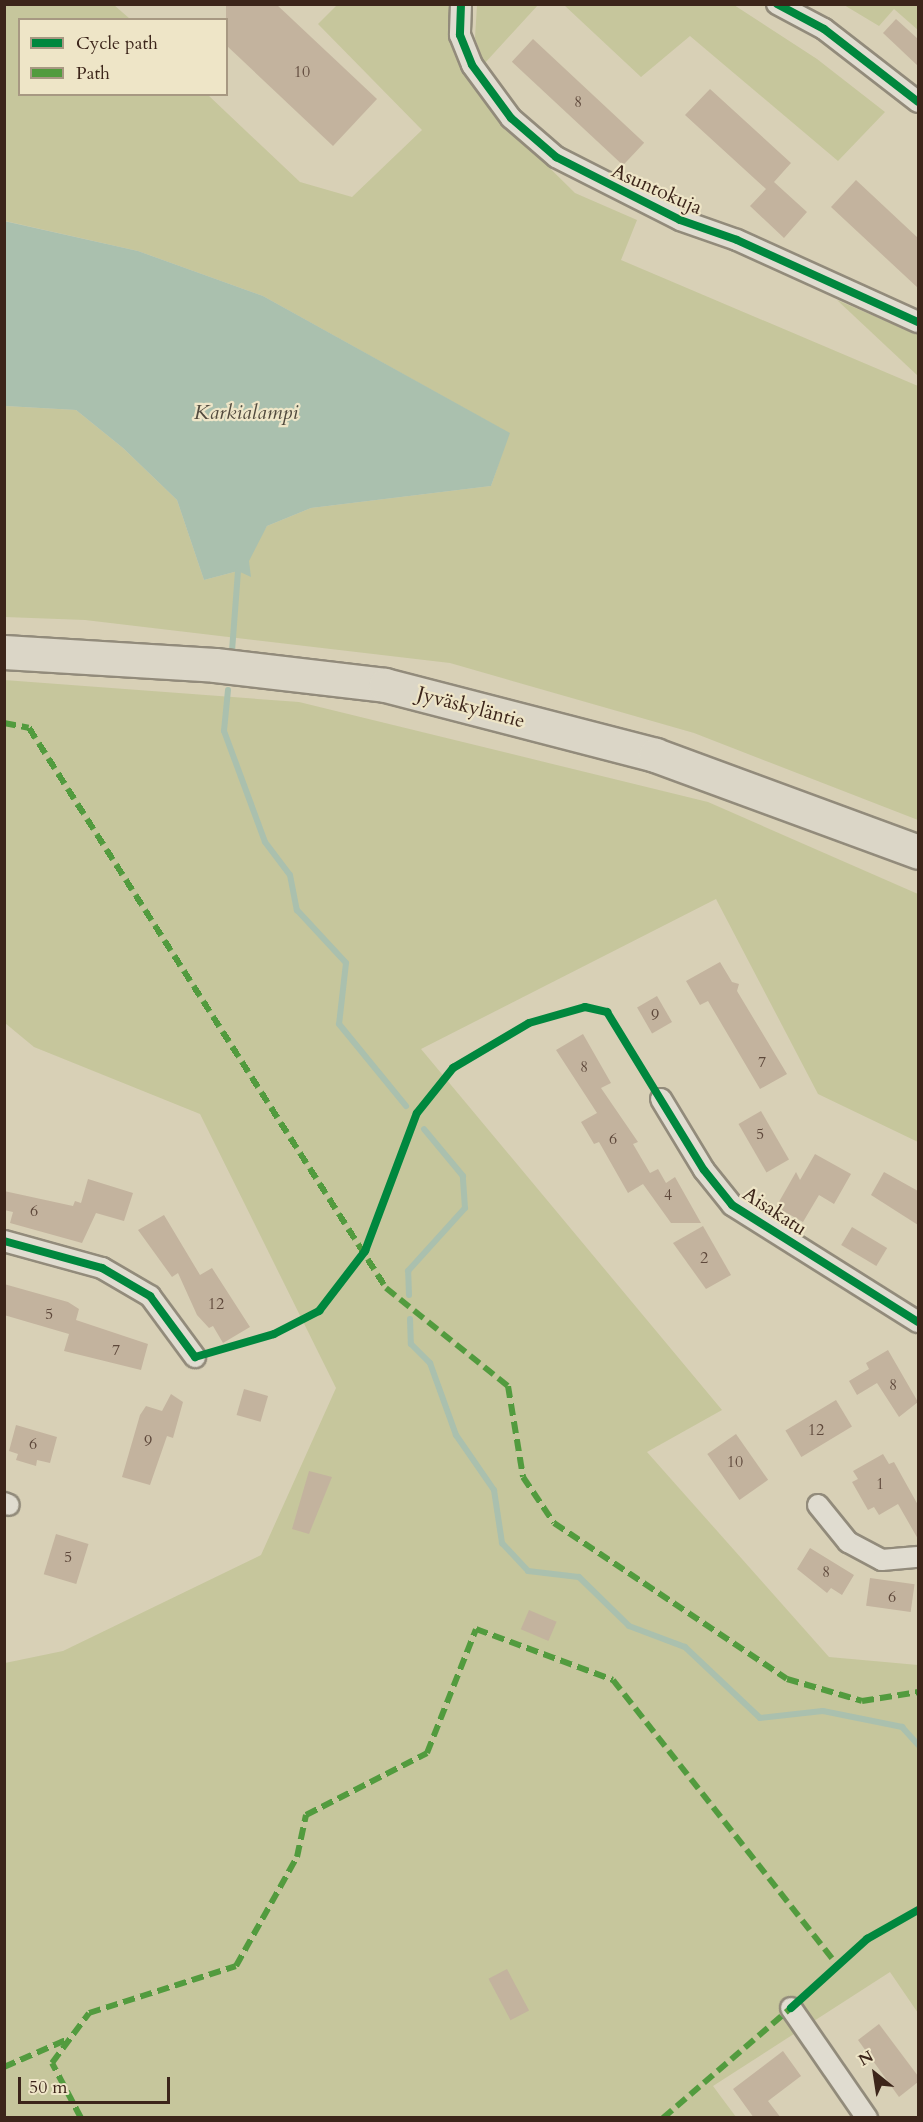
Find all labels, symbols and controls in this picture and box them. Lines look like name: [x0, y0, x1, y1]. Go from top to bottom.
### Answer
legend: [18, 18, 228, 96]
text: Cycle path: [76, 31, 158, 56]
text: Path: [76, 61, 110, 86]
house number: 10: [294, 62, 310, 82]
house number: 8: [574, 92, 582, 112]
street label: Asuntokuja: [608, 158, 706, 220]
water label: Karkialampi: [194, 400, 298, 426]
street label: Jyväskyläntie: [415, 681, 527, 733]
house number: 9: [651, 1005, 659, 1025]
house number: 7: [758, 1052, 766, 1072]
house number: 8: [580, 1057, 588, 1077]
house number: 5: [756, 1124, 764, 1144]
house number: 6: [609, 1129, 617, 1149]
street label: Aisakatu: [738, 1181, 812, 1241]
house number: 4: [664, 1185, 672, 1205]
house number: 6: [30, 1201, 38, 1221]
house number: 2: [700, 1248, 708, 1268]
house number: 12: [208, 1294, 224, 1314]
house number: 5: [45, 1304, 53, 1324]
house number: 7: [112, 1340, 120, 1360]
house number: 8: [889, 1375, 897, 1395]
house number: 12: [808, 1420, 824, 1440]
house number: 9: [144, 1431, 152, 1451]
house number: 6: [29, 1434, 37, 1454]
house number: 10: [727, 1452, 743, 1472]
house number: 1: [876, 1474, 884, 1494]
house number: 5: [64, 1547, 72, 1567]
house number: 8: [822, 1562, 830, 1582]
house number: 6: [888, 1587, 896, 1607]
north arrow: [845, 2044, 905, 2104]
text: N: [854, 2045, 878, 2071]
scale bar: [21, 2065, 172, 2103]
text: 50 m: [29, 2075, 68, 2100]

